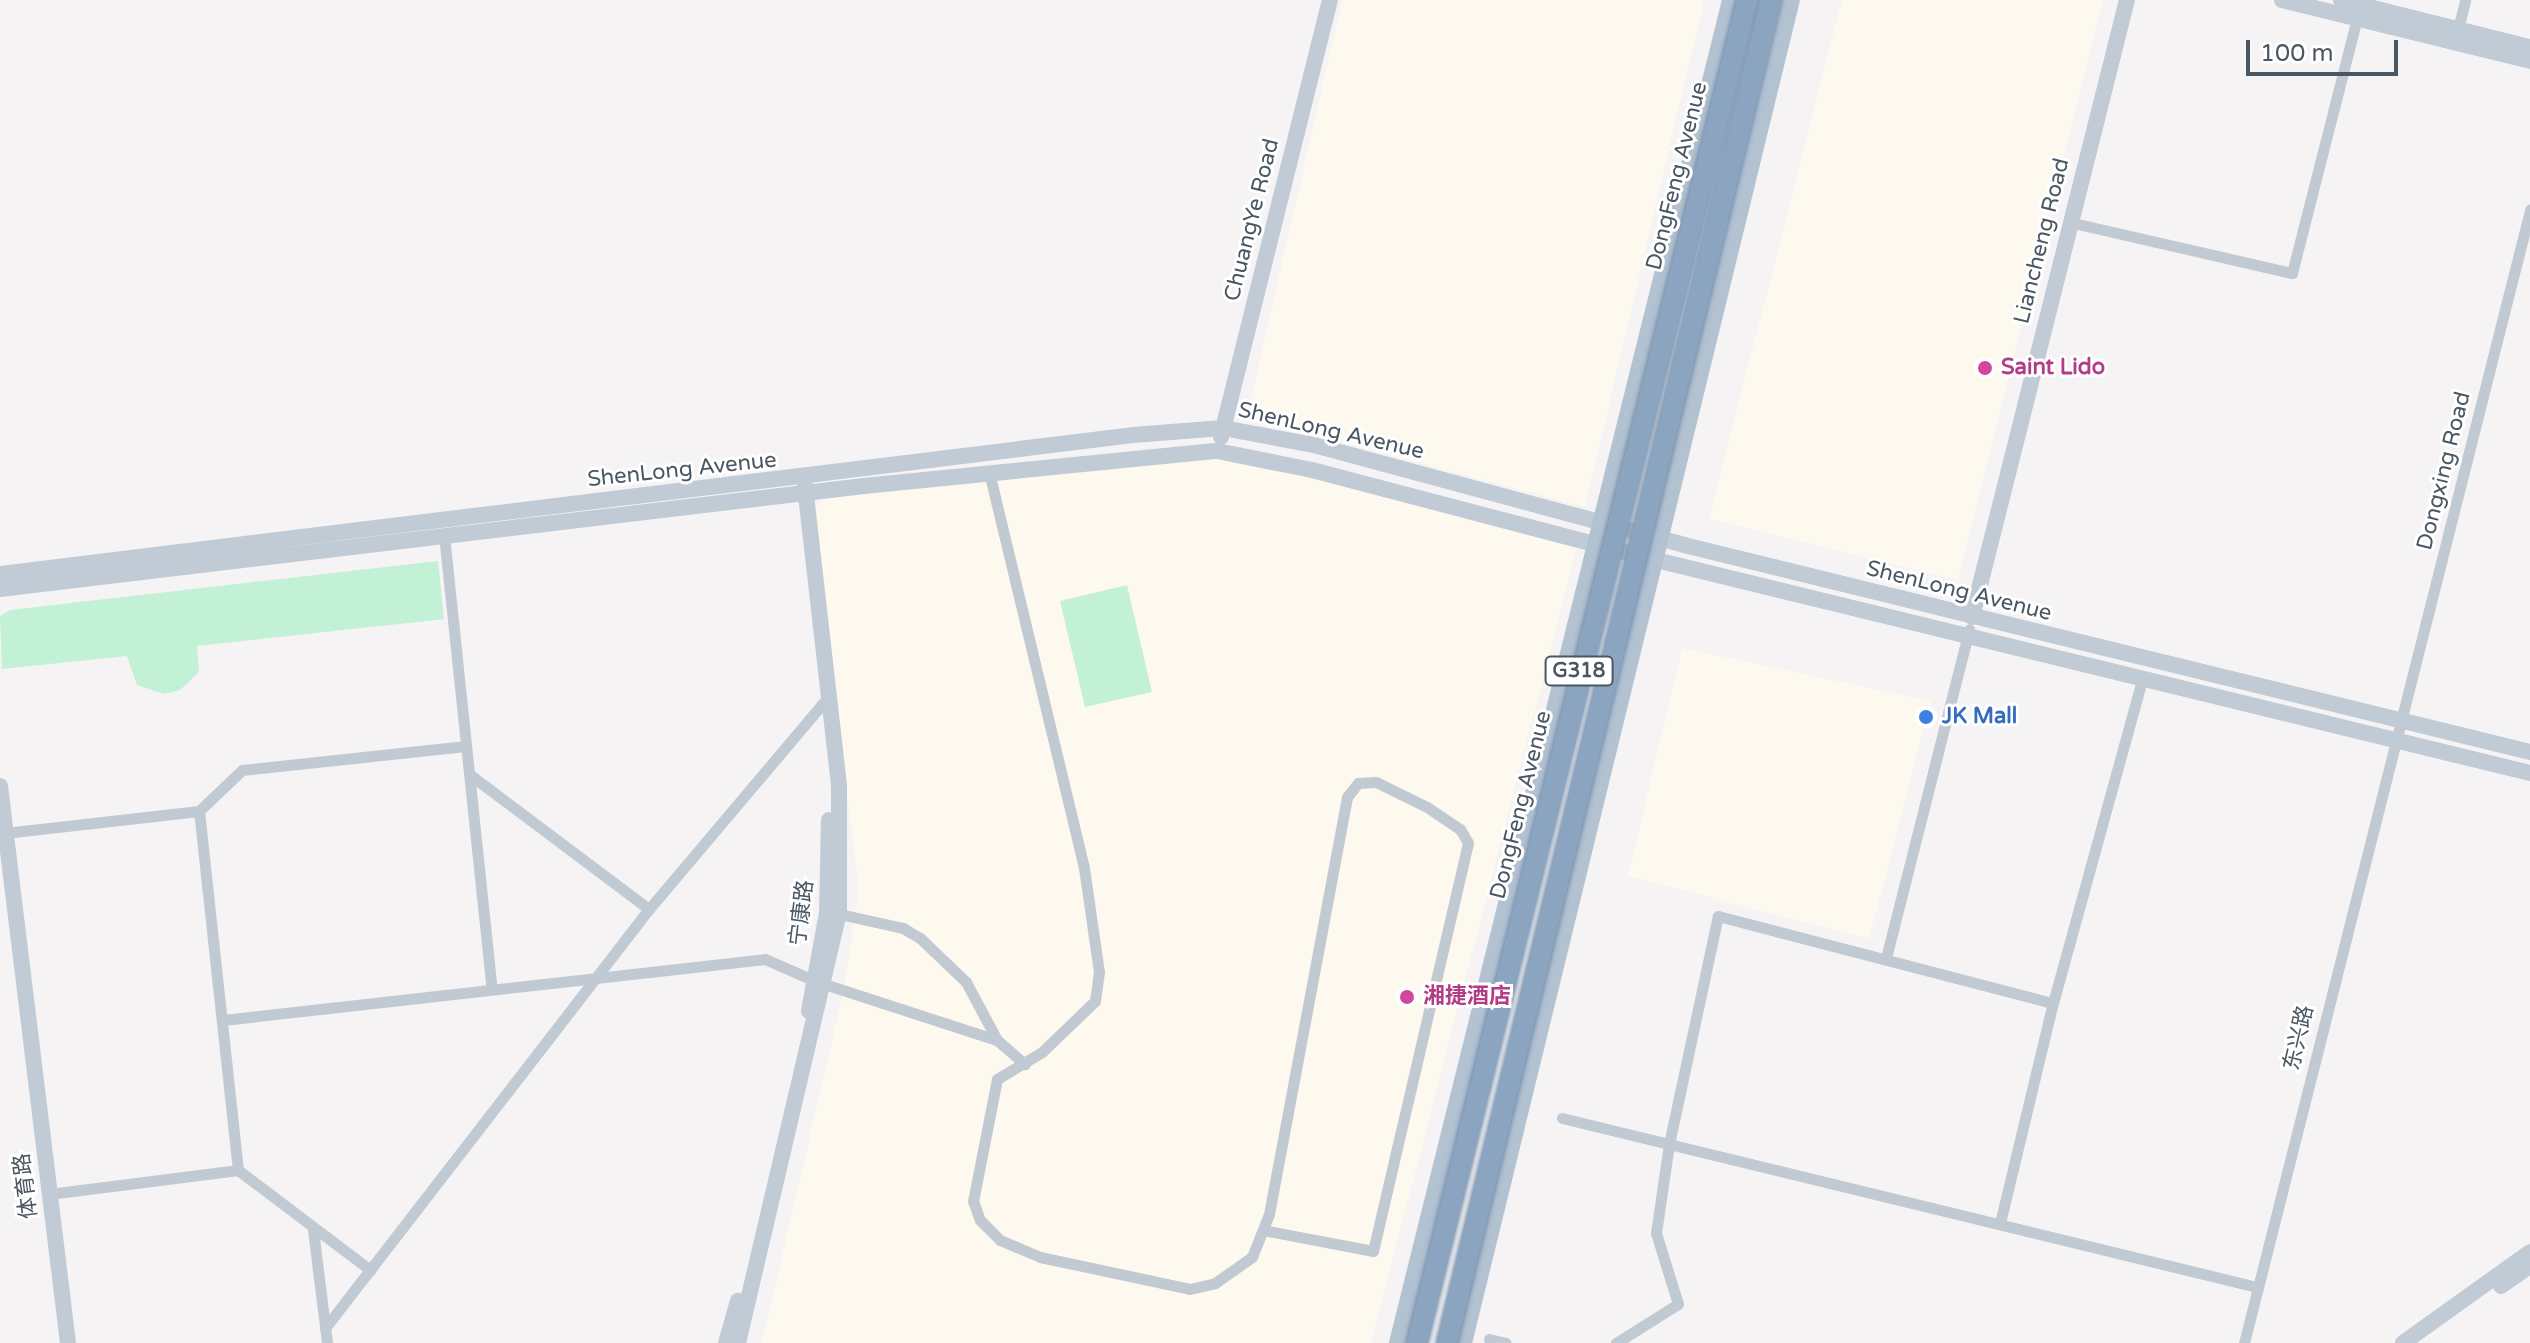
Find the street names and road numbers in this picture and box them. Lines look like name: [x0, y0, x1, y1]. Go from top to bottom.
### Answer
street label: DongFeng Avenue: [1641, 79, 1713, 273]
street label: ChuangYe Road: [1219, 136, 1285, 304]
street label: Liancheng Road: [2009, 155, 2075, 327]
street label: Dongxing Road: [2412, 389, 2476, 553]
street label: ShenLong Avenue: [1235, 397, 1427, 465]
street label: ShenLong Avenue: [586, 447, 778, 493]
street label: ShenLong Avenue: [1864, 555, 2054, 627]
road number: G318: [1543, 655, 1615, 687]
street label: DongFeng Avenue: [1485, 708, 1557, 902]
street label: 宁康路: [785, 879, 819, 947]
street label: 东兴路: [2279, 1003, 2319, 1073]
street label: 体育路: [9, 1152, 43, 1220]

